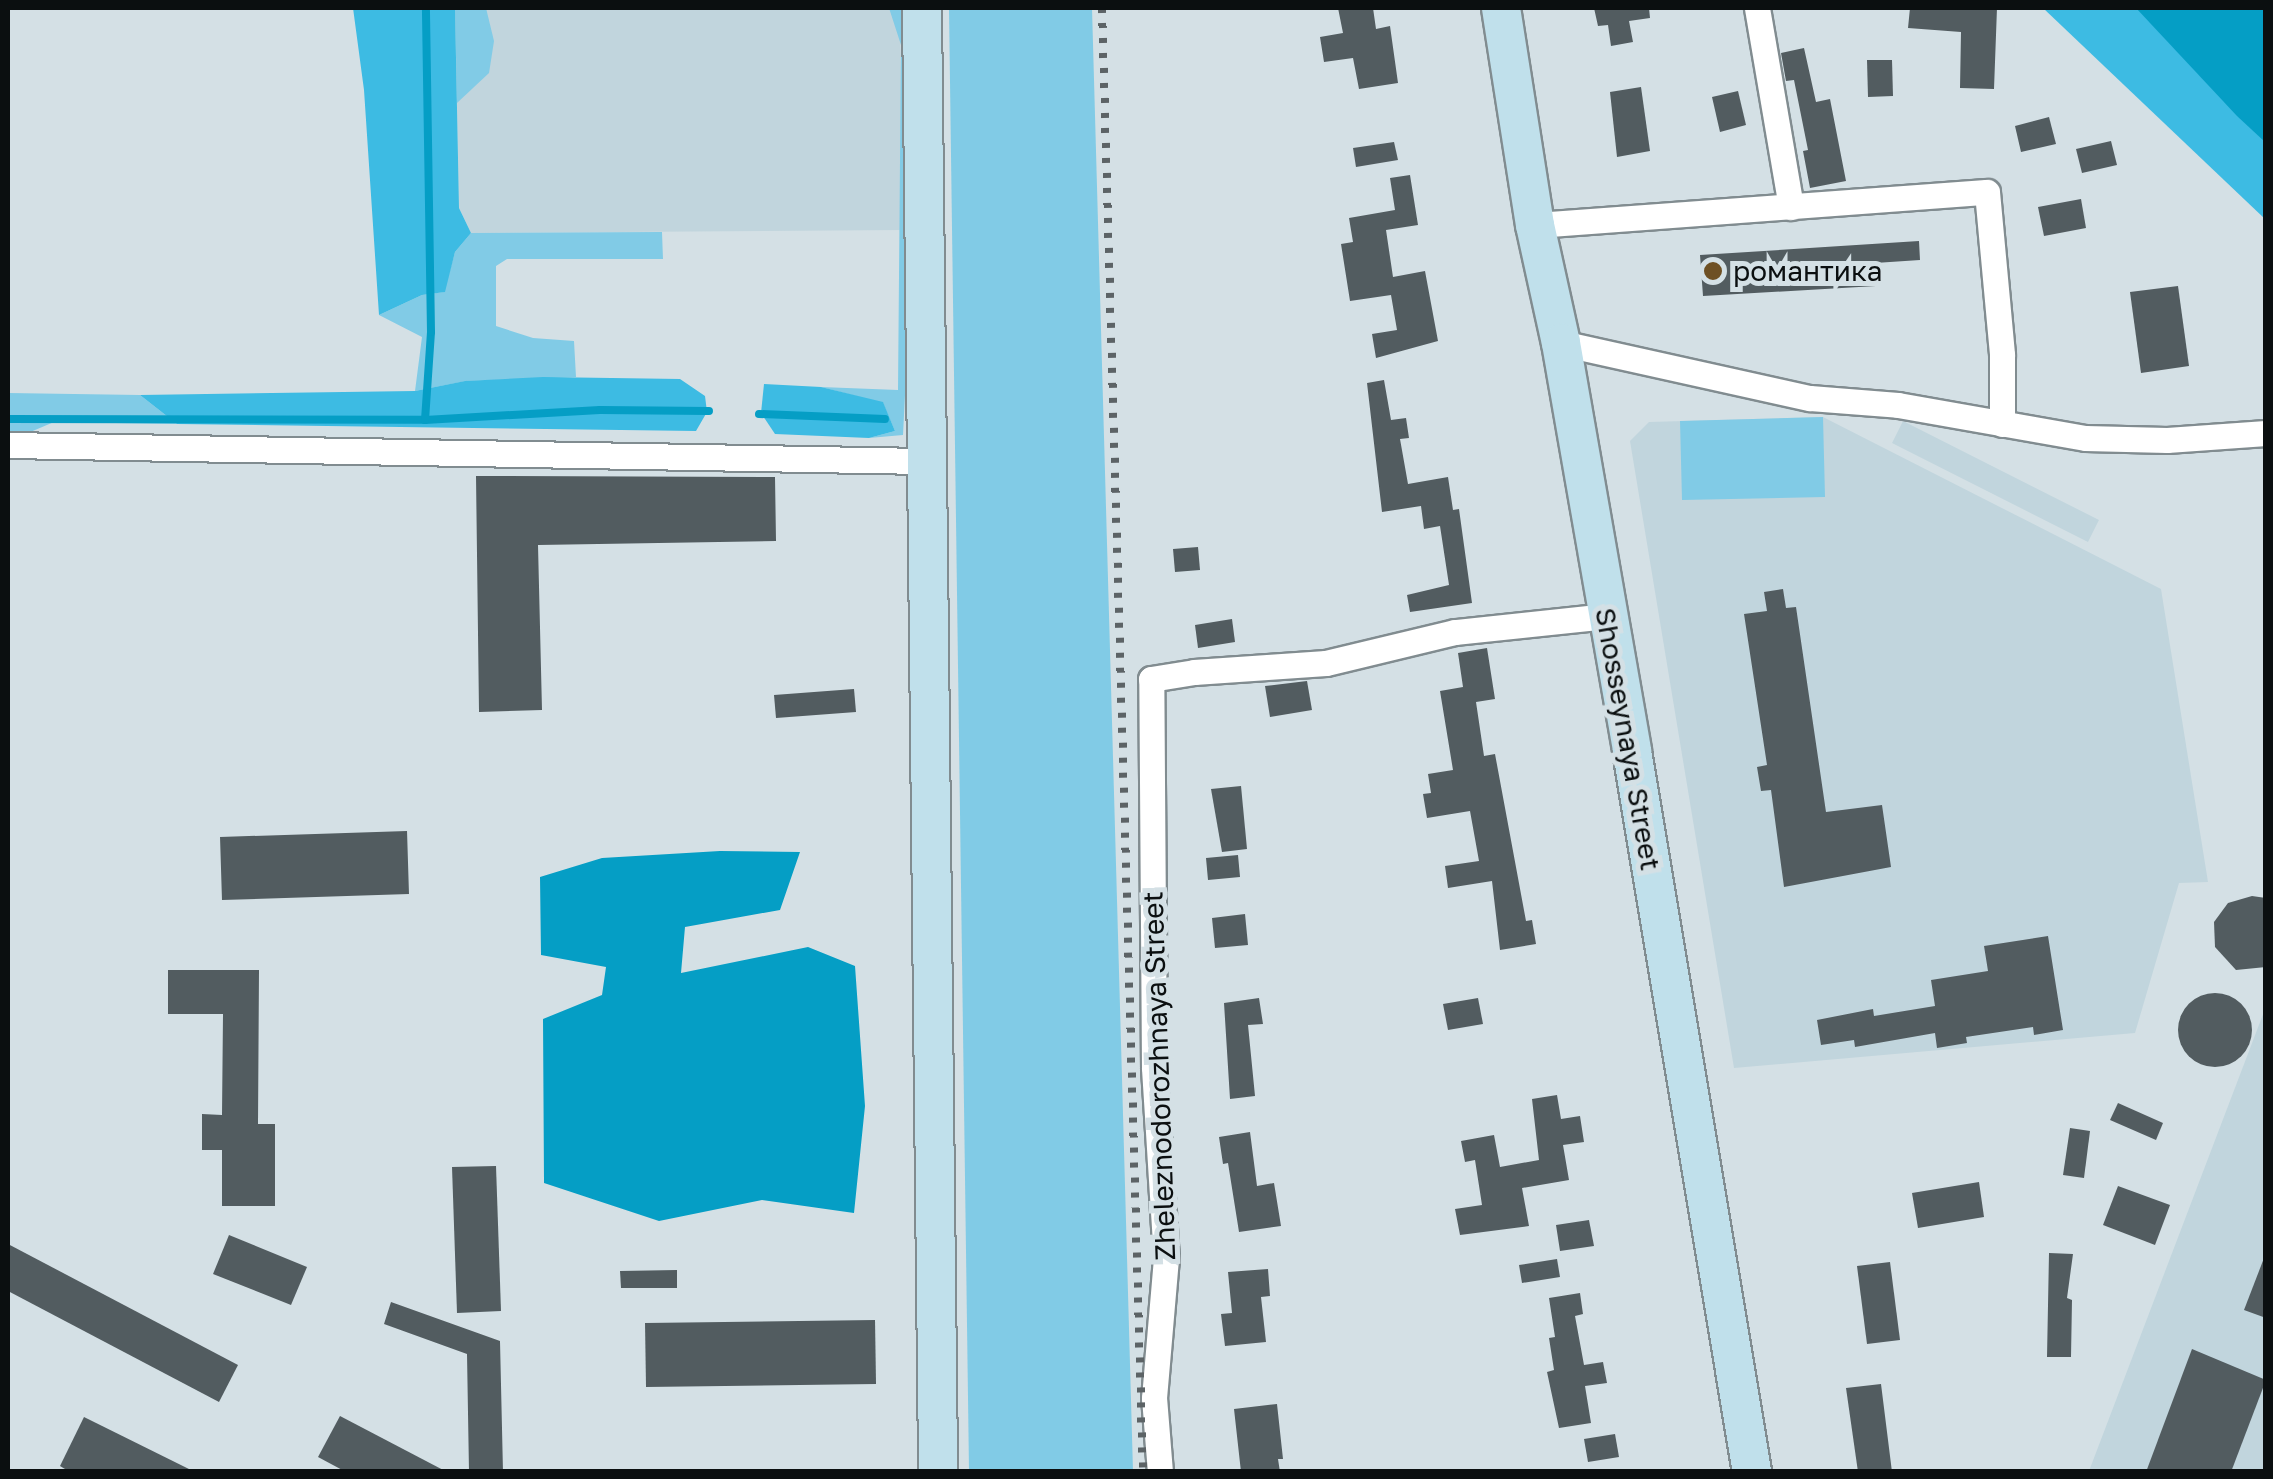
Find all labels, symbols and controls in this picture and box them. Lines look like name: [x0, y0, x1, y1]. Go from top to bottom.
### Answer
place label: романтика: [1733, 254, 1883, 288]
marker: романтика: [1702, 260, 1724, 282]
street label: Shosseynaya Street: [1588, 605, 1668, 873]
street label: Zheleznodorozhnaya Street: [1136, 891, 1182, 1261]

